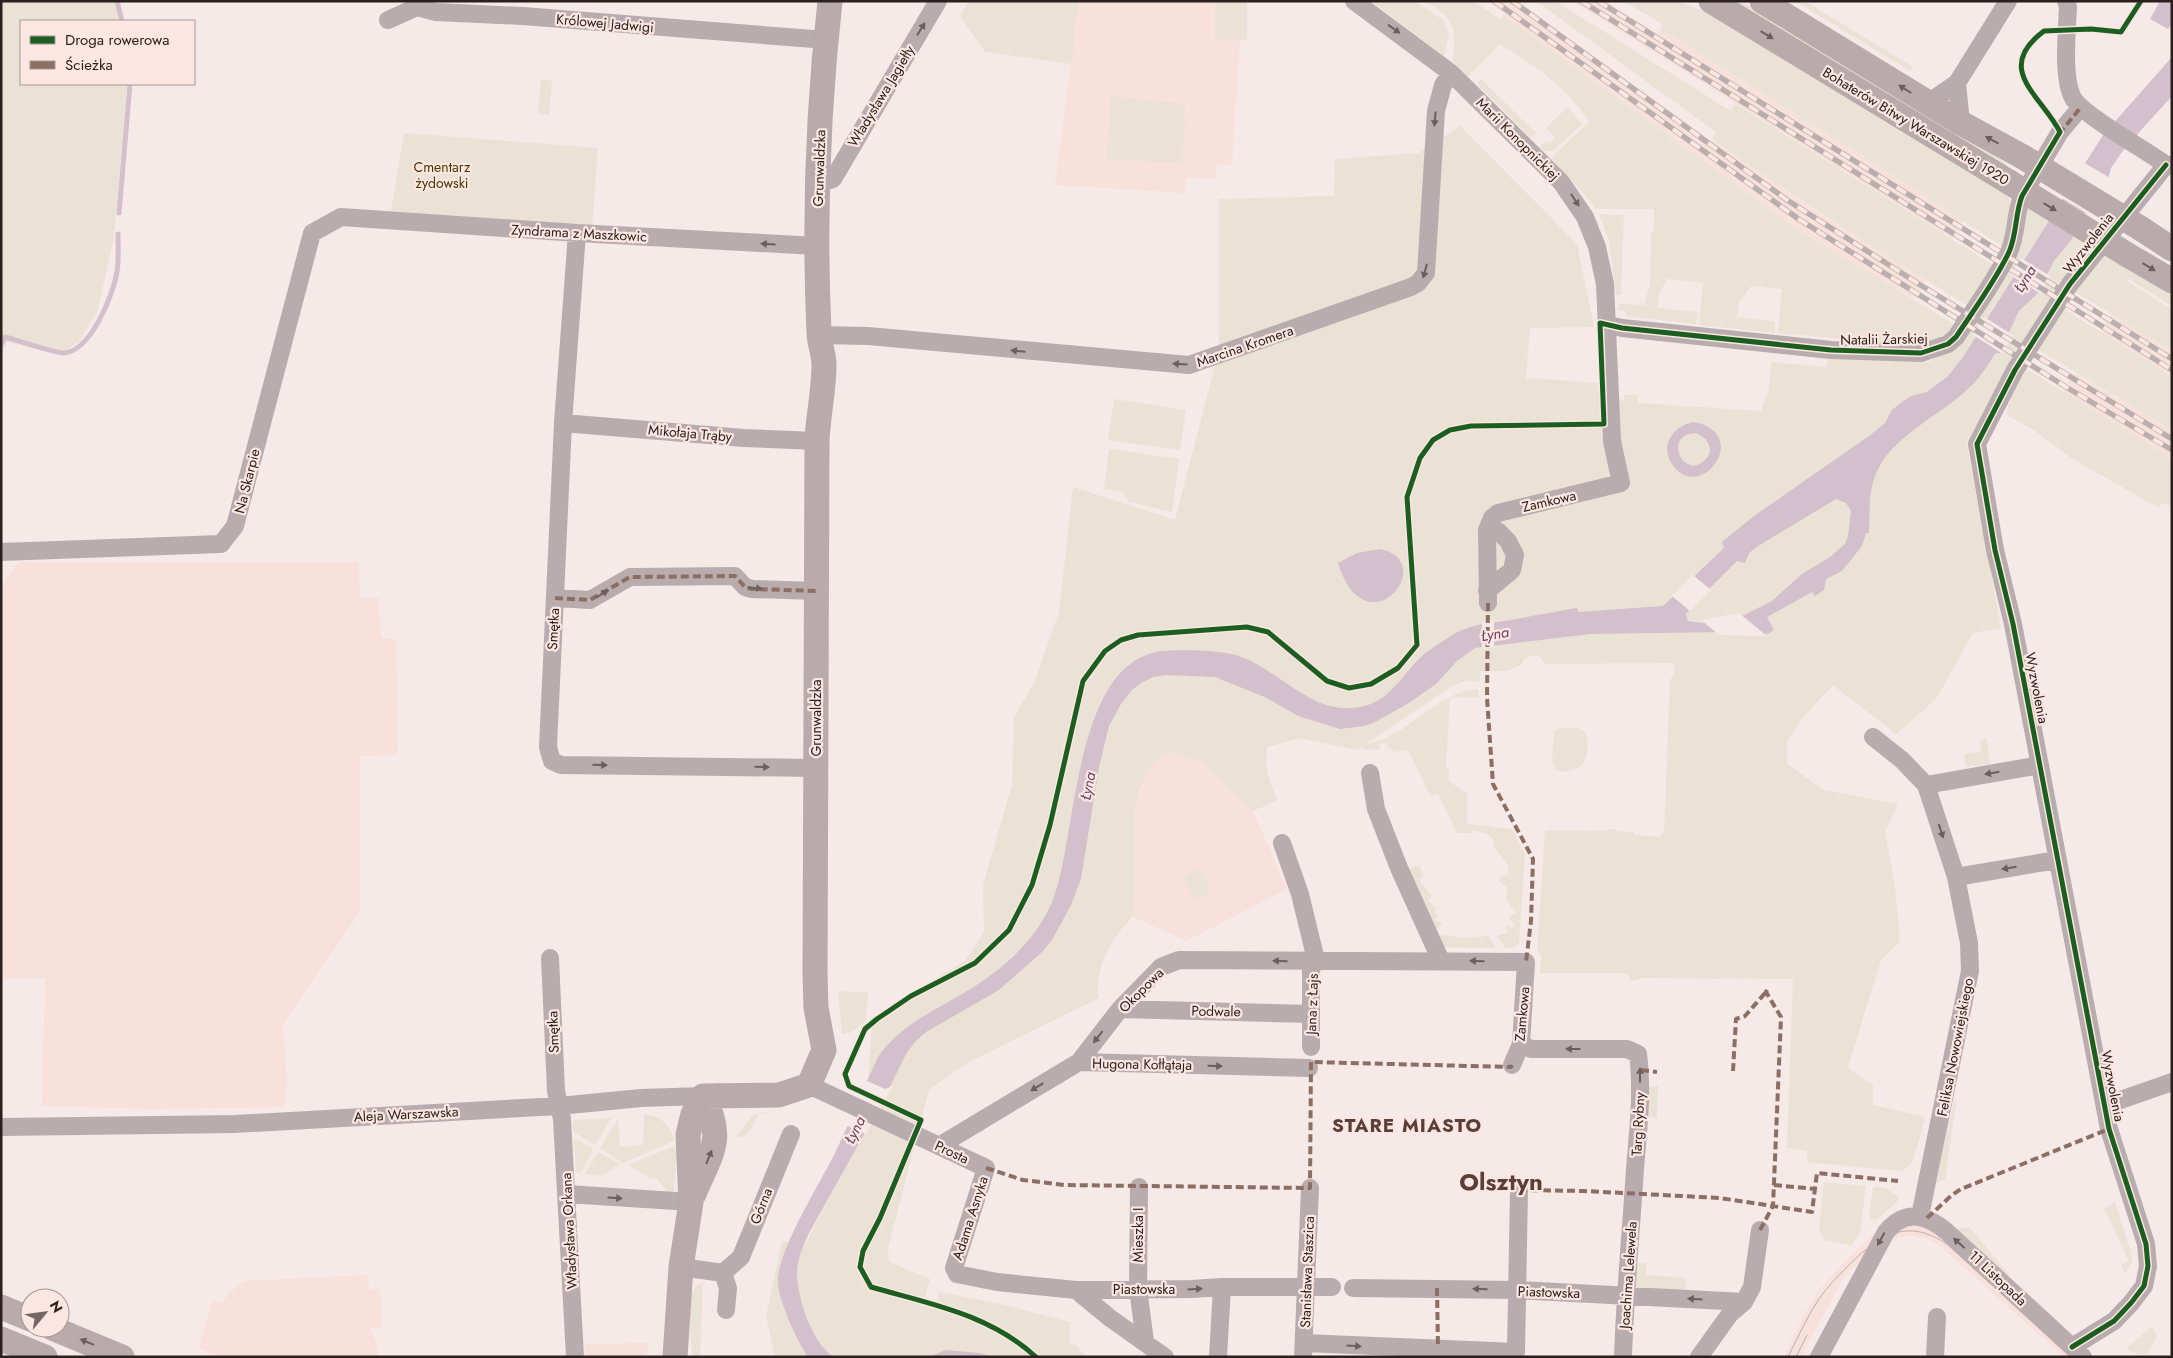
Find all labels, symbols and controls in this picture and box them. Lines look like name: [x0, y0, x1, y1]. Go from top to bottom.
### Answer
street label: Królowej Jadwigi: [555, 9, 655, 37]
legend: [20, 20, 195, 85]
one-way arrow: [916, 22, 926, 35]
one-way arrow: [1387, 24, 1400, 34]
text: Droga rowerowa: [65, 29, 169, 51]
one-way arrow: [1761, 31, 1774, 40]
street label: Władysława Jagiełły: [843, 41, 920, 151]
text: Ścieżka: [65, 54, 113, 76]
street label: Bohaterów Bitwy Warszawskiej 1920: [1819, 62, 2013, 190]
one-way arrow: [1898, 84, 1911, 93]
street label: Marii Konopnickiej: [1472, 93, 1564, 185]
one-way arrow: [1431, 111, 1439, 127]
street label: Grunwaldzka: [808, 129, 830, 207]
one-way arrow: [1985, 136, 2000, 144]
park label: Cmentarz żydowski: [414, 157, 471, 193]
one-way arrow: [1570, 194, 1579, 207]
one-way arrow: [2044, 203, 2057, 212]
street label: Wyzwolenia: [2058, 208, 2118, 278]
street label: Zyndrama z Maszkowic: [511, 219, 647, 247]
one-way arrow: [760, 240, 776, 248]
water label: Łyna: [2008, 261, 2042, 297]
one-way arrow: [1421, 263, 1429, 278]
one-way arrow: [2142, 263, 2155, 272]
street label: Marcina Kromera: [1194, 320, 1296, 372]
street label: Natalii Żarskiej: [1840, 328, 1928, 350]
one-way arrow: [1010, 347, 1026, 355]
one-way arrow: [1172, 360, 1188, 368]
street label: Mikołaja Trąby: [647, 419, 733, 447]
street label: Na Skarpie: [229, 447, 265, 515]
street label: Zamkowa: [1520, 485, 1578, 517]
one-way arrow: [747, 584, 763, 592]
one-way arrow: [595, 589, 608, 598]
street label: Smętka: [542, 607, 564, 651]
water label: Łyna: [1479, 621, 1511, 647]
street label: Wyzwolenia: [2020, 651, 2054, 725]
street label: Grunwaldzka: [806, 679, 826, 757]
one-way arrow: [592, 762, 608, 770]
one-way arrow: [754, 763, 770, 771]
water label: Łyna: [1075, 769, 1102, 802]
one-way arrow: [1983, 770, 1999, 778]
one-way arrow: [1938, 823, 1946, 838]
one-way arrow: [2001, 864, 2017, 872]
one-way arrow: [1272, 957, 1288, 965]
one-way arrow: [1469, 957, 1485, 965]
street label: Okopowa: [1114, 963, 1168, 1017]
street label: Jana z Łajs: [1301, 973, 1323, 1037]
street label: Feliksa Nowowiejskiego: [1932, 976, 1978, 1118]
street label: Zamkowa: [1510, 986, 1534, 1042]
street label: Podwale: [1191, 1001, 1241, 1021]
street label: Smętka: [542, 1011, 564, 1053]
one-way arrow: [1093, 1030, 1103, 1044]
one-way arrow: [1565, 1045, 1581, 1053]
street label: Wyzwolenia: [2096, 1049, 2130, 1123]
street label: Hugona Kołłątaja: [1092, 1053, 1192, 1075]
one-way arrow: [1207, 1062, 1223, 1070]
one-way arrow: [1636, 1067, 1644, 1083]
one-way arrow: [1030, 1083, 1043, 1092]
street label: Targ Rybny: [1626, 1091, 1650, 1157]
street label: Aleja Warszawska: [353, 1101, 459, 1127]
water label: Łyna: [839, 1112, 872, 1148]
district label: STARE MIASTO: [1332, 1112, 1482, 1139]
street label: Prosta: [932, 1135, 972, 1169]
one-way arrow: [706, 1150, 714, 1164]
district label: Olsztyn: [1459, 1164, 1543, 1199]
street label: Władysława Orkana: [556, 1172, 582, 1290]
street label: Adama Asnyka: [947, 1174, 993, 1262]
street label: Górna: [745, 1185, 777, 1227]
one-way arrow: [608, 1194, 624, 1202]
street label: Mieszka I: [1128, 1208, 1148, 1262]
street label: Stanisława Staszica: [1295, 1216, 1319, 1328]
street label: Joachima Lelewela: [1614, 1221, 1642, 1331]
one-way arrow: [1877, 1233, 1886, 1246]
one-way arrow: [1954, 1237, 1966, 1249]
street label: 11 Listopada: [1965, 1246, 2031, 1310]
street label: Piastowska: [1113, 1279, 1175, 1299]
street label: Piastowska: [1517, 1281, 1581, 1303]
one-way arrow: [1187, 1284, 1203, 1292]
one-way arrow: [1472, 1285, 1488, 1293]
north arrow: [20, 1288, 70, 1338]
one-way arrow: [1687, 1294, 1703, 1302]
text: N: [45, 1297, 68, 1316]
one-way arrow: [80, 1338, 94, 1346]
one-way arrow: [1346, 1343, 1362, 1351]

